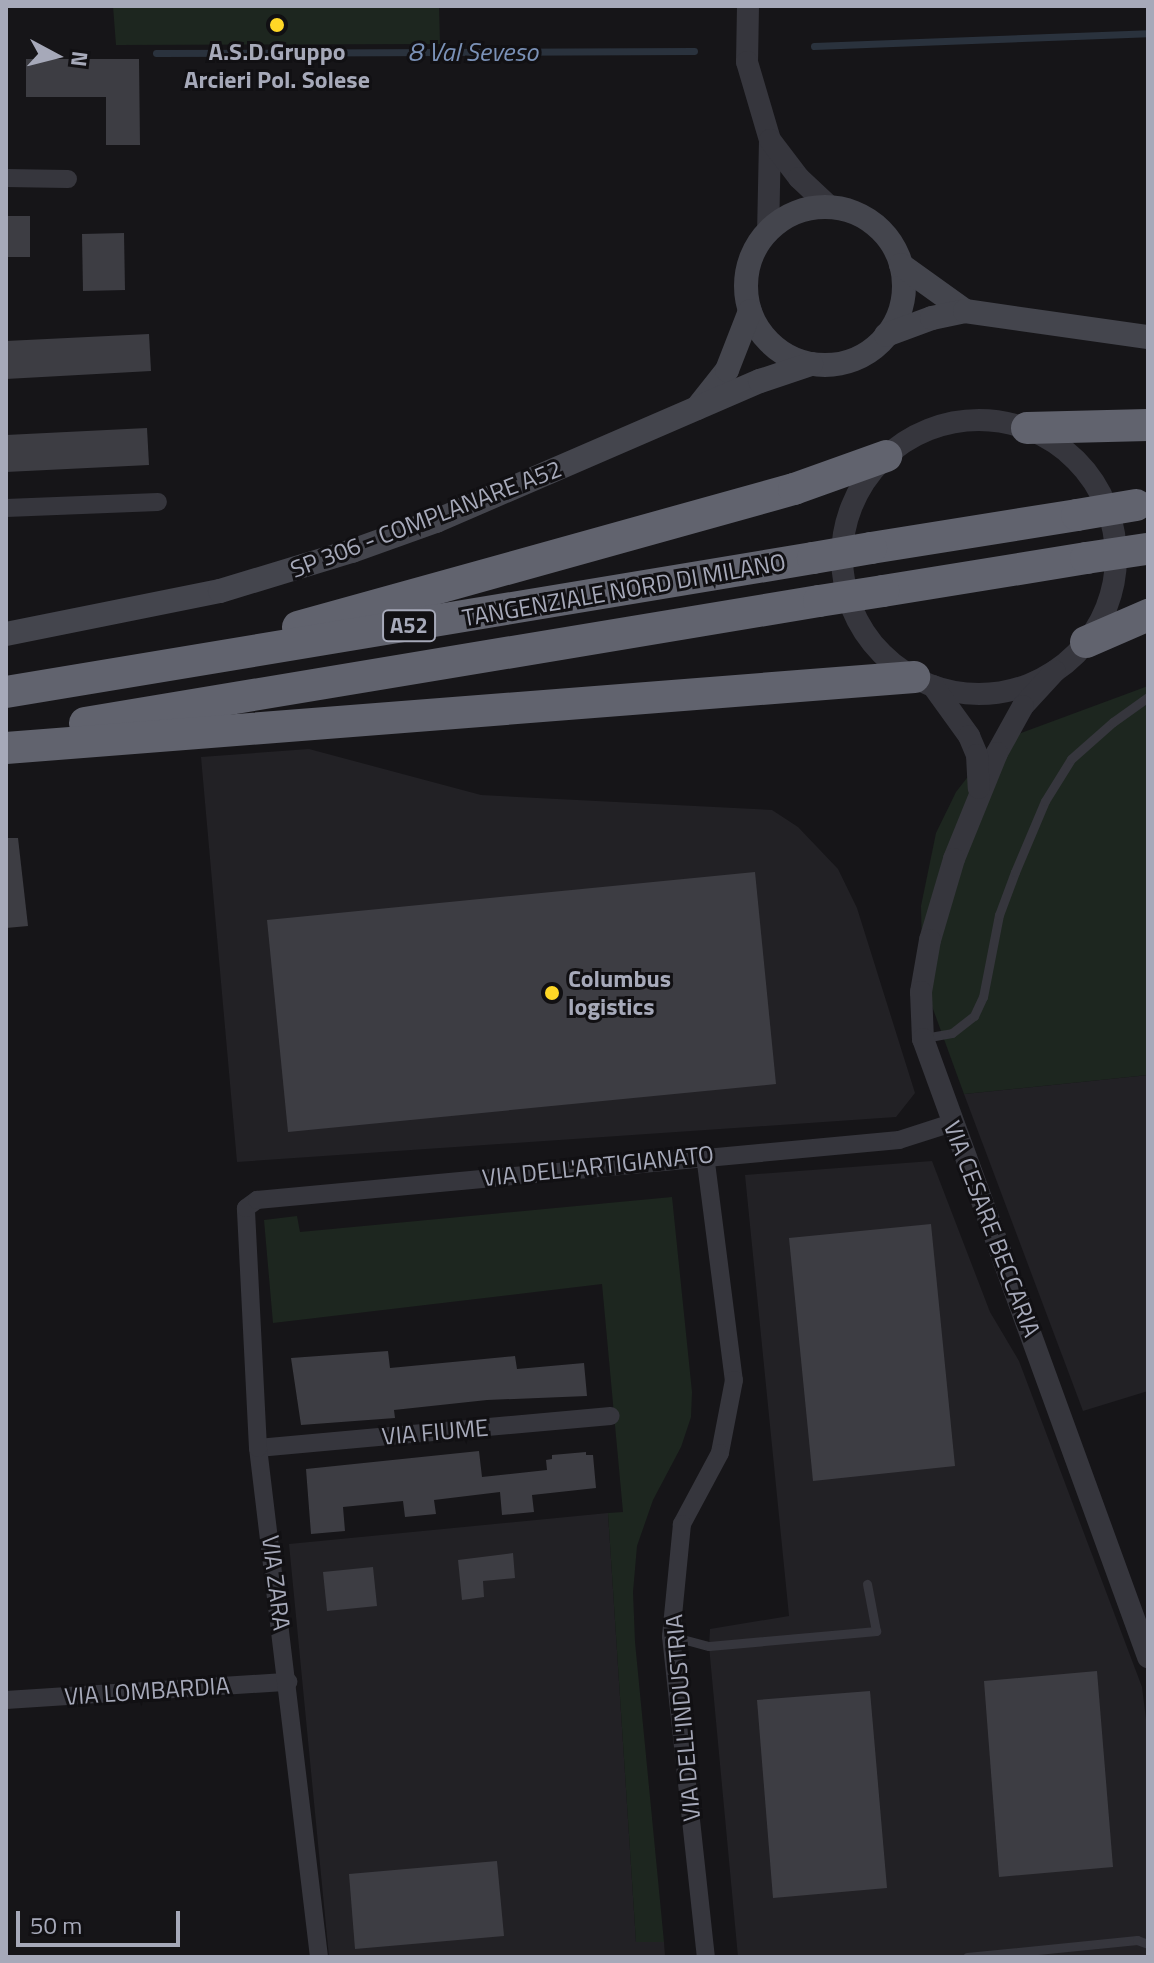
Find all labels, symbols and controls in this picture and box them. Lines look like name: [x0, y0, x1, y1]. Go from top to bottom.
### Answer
north arrow: [16, 16, 96, 96]
marker: A.S.D.Gruppo Arcieri Pol. Solese: [268, 16, 286, 34]
water label: 8 Val Seveso: [408, 36, 538, 68]
place label: A.S.D.Gruppo Arcieri Pol. Solese: [184, 38, 370, 94]
text: N: [62, 49, 98, 69]
street label: SP 306 - COMPLANARE A52: [287, 454, 565, 584]
street label: TANGENZIALE NORD DI MILANO: [460, 547, 788, 633]
road number: A52: [381, 608, 437, 644]
place label: Columbus logistics: [568, 965, 671, 1021]
marker: Columbus logistics: [543, 984, 561, 1002]
street label: VIA CESARE BECCARIA: [937, 1117, 1047, 1341]
street label: VIA DELL'ARTIGIANATO: [481, 1140, 715, 1192]
street label: VIA FIUME: [381, 1413, 489, 1451]
street label: VIA ZARA: [256, 1534, 296, 1632]
street label: VIA DELL'INDUSTRIA: [660, 1613, 706, 1823]
street label: VIA LOMBARDIA: [63, 1671, 231, 1711]
scale bar: [20, 1895, 184, 1945]
text: 50 m: [30, 1907, 82, 1943]

